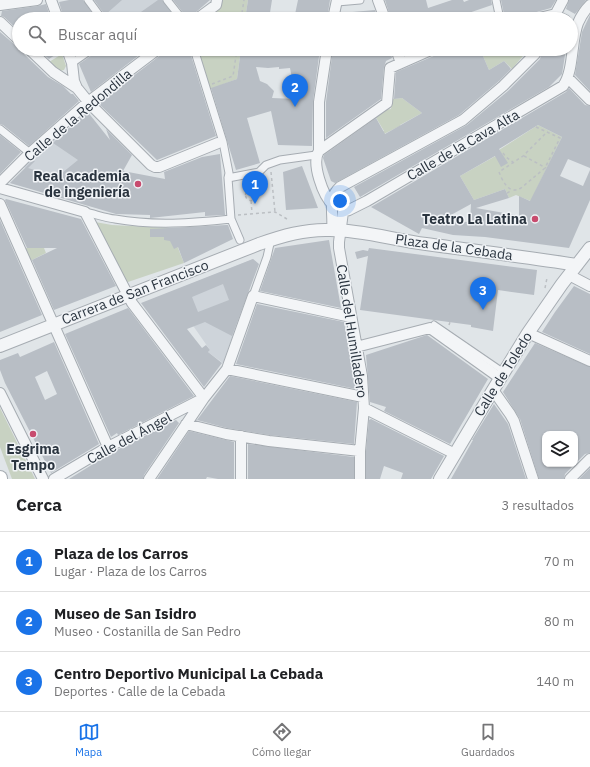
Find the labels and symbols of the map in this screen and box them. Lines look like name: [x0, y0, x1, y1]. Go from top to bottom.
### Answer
street label: Calle de la Redondilla: [20, 64, 136, 165]
pin: 2: [282, 74, 308, 107]
street label: Calle de la Cava Alta: [403, 105, 523, 185]
place label: Real academia de ingeniería: [33, 167, 130, 201]
pin: 1: [242, 171, 268, 204]
marker: Real academia de ingeniería: [133, 179, 143, 189]
your location: [330, 191, 350, 211]
place label: Teatro La Latina: [422, 210, 527, 228]
marker: Teatro La Latina: [530, 214, 540, 224]
street label: Plaza de la Cebada: [394, 230, 514, 264]
street label: Carrera de San Francisco: [59, 256, 211, 328]
street label: Calle del Humilladero: [333, 263, 371, 399]
pin: 3: [470, 277, 496, 310]
street label: Calle de Toledo: [470, 328, 536, 420]
street label: Calle del Ángel: [83, 407, 175, 468]
marker: Esgrima Tempo: [28, 429, 38, 439]
place label: Esgrima Tempo: [6, 440, 60, 474]

